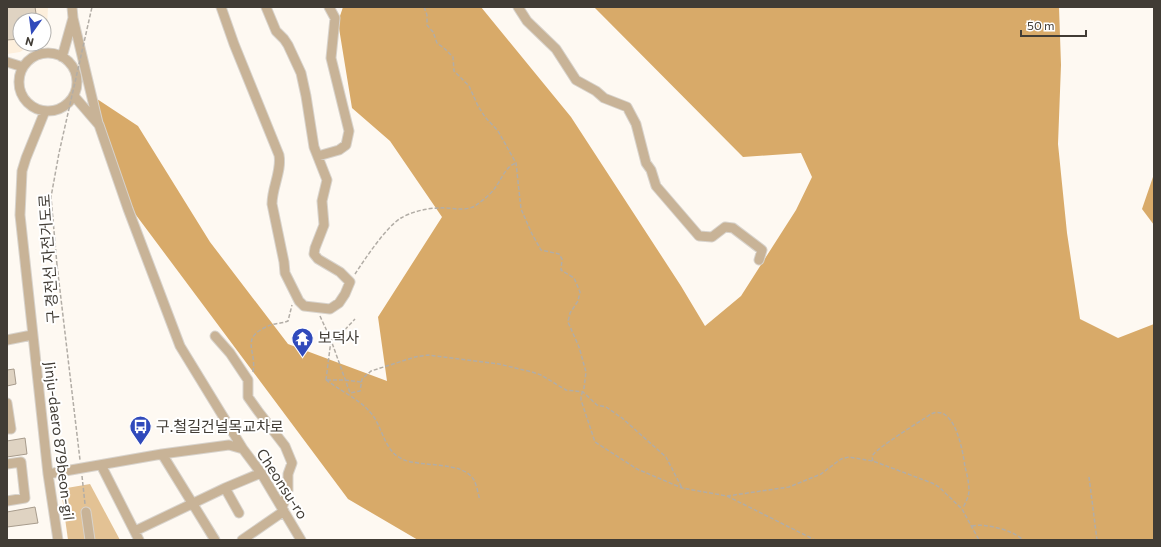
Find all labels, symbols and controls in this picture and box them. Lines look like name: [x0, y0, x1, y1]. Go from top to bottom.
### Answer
north arrow: [12, 12, 52, 52]
scale bar: [1021, 12, 1086, 38]
text: 50 m: [1027, 18, 1055, 32]
text: N: [24, 35, 35, 49]
street label: 구 경전선 자전거도로: [34, 194, 62, 325]
temple icon: 보덕사: [289, 325, 315, 358]
place label: 보덕사: [318, 328, 360, 346]
street label: Jinju-daero 879beon-gil: [41, 360, 79, 521]
bus stop icon: 구.철길건널목교차로: [128, 414, 154, 447]
place label: 구.철길건널목교차로: [156, 417, 284, 435]
street label: Cheonsu-ro: [253, 445, 312, 522]

